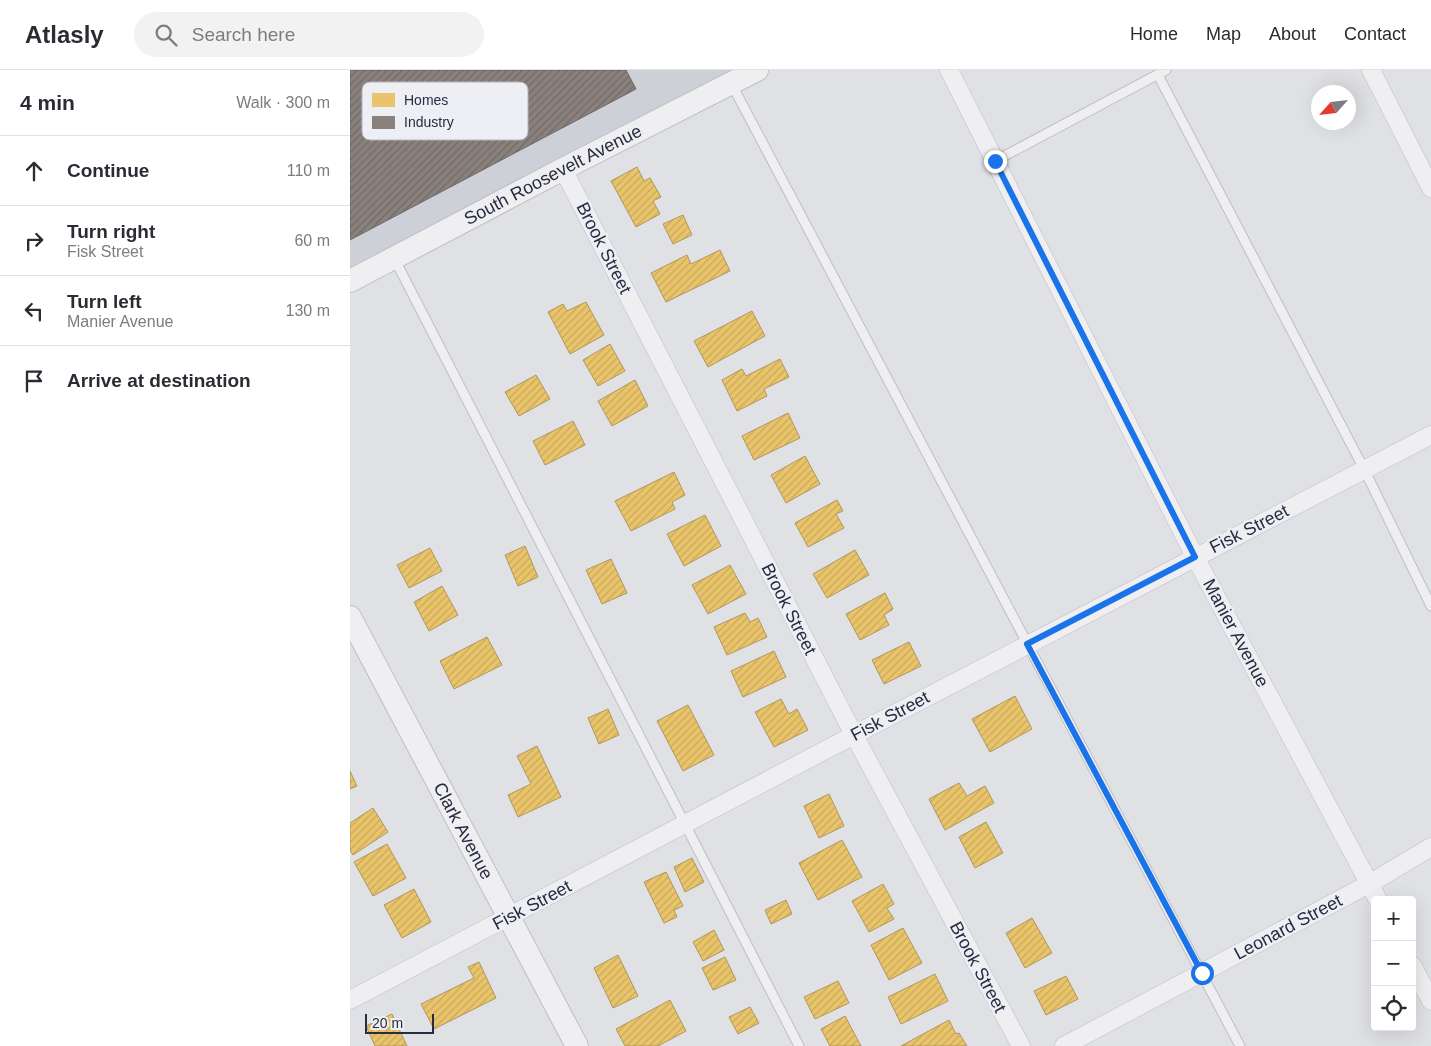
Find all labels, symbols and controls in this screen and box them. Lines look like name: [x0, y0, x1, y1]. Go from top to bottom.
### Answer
search box: [134, 12, 484, 57]
text: Atlasly: [25, 21, 104, 48]
icon: search: [152, 21, 180, 49]
text: Search here: [192, 24, 295, 45]
text: Home: [1130, 24, 1178, 44]
text: Map: [1206, 24, 1241, 44]
text: About: [1269, 24, 1316, 44]
text: Contact: [1344, 24, 1406, 44]
legend: [362, 82, 528, 140]
north arrow: [1311, 85, 1356, 130]
text: 4 min: [20, 91, 75, 114]
text: Homes: [404, 92, 448, 108]
text: Walk · 300 m: [236, 94, 330, 111]
text: Industry: [404, 114, 454, 130]
street label: South Roosevelt Avenue: [461, 121, 645, 229]
route end: [984, 150, 1007, 173]
icon: ahead: [20, 157, 48, 185]
text: Continue: [67, 160, 149, 181]
text: 110 m: [287, 162, 330, 179]
street label: Brook Street: [572, 199, 636, 297]
text: Turn right: [67, 221, 155, 242]
icon: right: [20, 227, 48, 255]
text: 60 m: [294, 232, 330, 249]
text: Fisk Street: [67, 243, 143, 260]
text: Turn left: [67, 291, 142, 312]
icon: left: [20, 297, 48, 325]
text: 130 m: [286, 302, 330, 319]
text: Manier Avenue: [67, 313, 173, 330]
icon: arrive: [20, 367, 48, 395]
text: Arrive at destination: [67, 370, 251, 391]
street label: Fisk Street: [1206, 501, 1292, 557]
street label: Brook Street: [757, 560, 821, 658]
street label: Manier Avenue: [1199, 575, 1273, 691]
street label: Fisk Street: [847, 687, 933, 745]
street label: Clark Avenue: [429, 779, 497, 883]
street label: Fisk Street: [489, 876, 575, 934]
street label: Leonard Street: [1231, 890, 1345, 964]
map controls: [1371, 896, 1416, 1031]
button: +: [1371, 896, 1416, 941]
street label: Brook Street: [946, 918, 1010, 1016]
button: −: [1371, 941, 1416, 986]
route start: [1191, 962, 1214, 985]
button: locate: [1371, 986, 1416, 1031]
scale bar: [365, 1011, 434, 1034]
text: 20 m: [372, 1015, 403, 1031]

